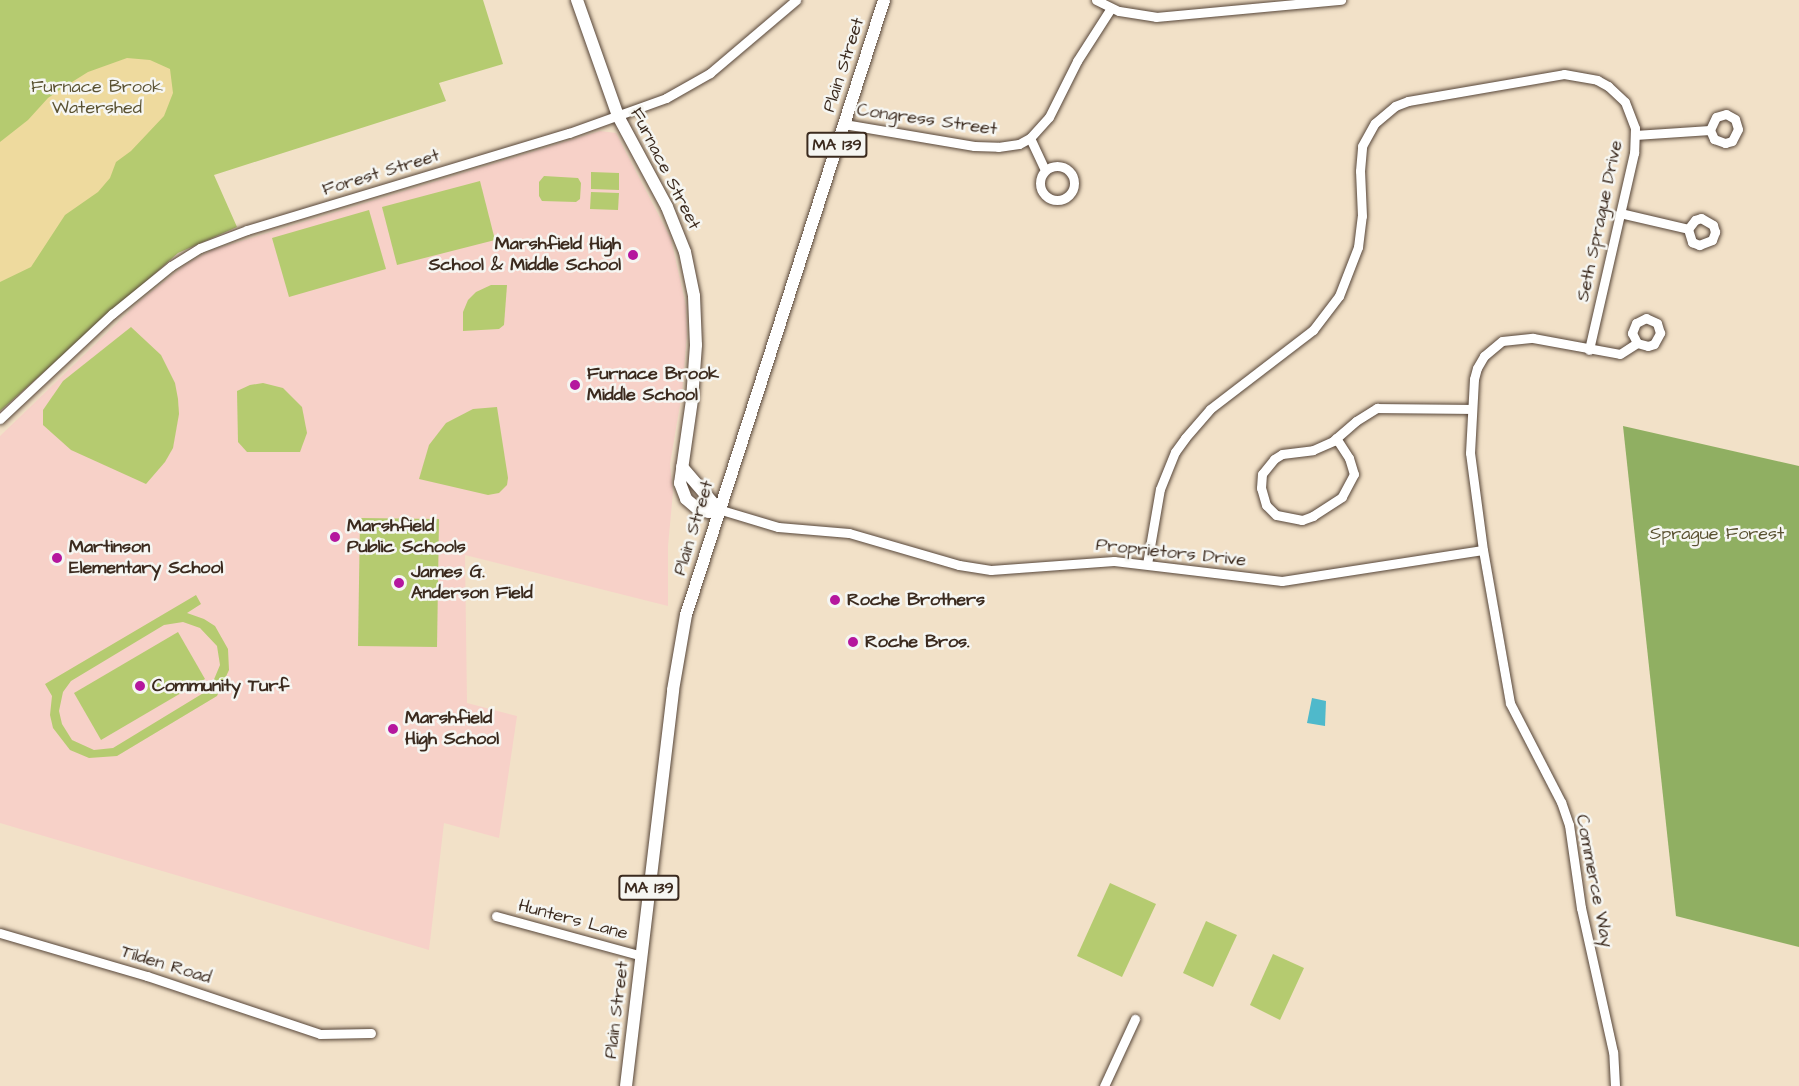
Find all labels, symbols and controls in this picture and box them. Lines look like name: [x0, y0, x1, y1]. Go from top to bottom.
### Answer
street label: Plain Street: [819, 15, 869, 115]
park label: Furnace Brook Watershed: [31, 77, 163, 119]
street label: Congress Street: [855, 99, 999, 141]
street label: Furnace Street: [625, 105, 705, 233]
road number: MA 139: [806, 132, 868, 158]
street label: Seth Sprague Drive: [1572, 138, 1628, 304]
street label: Forest Street: [320, 145, 442, 201]
place label: Marshfield High School & Middle School: [429, 234, 621, 276]
marker: Marshfield High School & Middle School: [626, 248, 640, 262]
place label: Furnace Brook Middle School: [587, 364, 719, 406]
marker: Furnace Brook Middle School: [568, 378, 582, 392]
street label: Plain Street: [669, 478, 719, 578]
place label: Marshfield Public Schools: [347, 516, 466, 558]
park label: Sprague Forest: [1650, 523, 1784, 545]
marker: Marshfield Public Schools: [328, 530, 342, 544]
street label: Proprietors Drive: [1095, 534, 1247, 572]
place label: Martinson Elementary School: [69, 537, 223, 580]
marker: Martinson Elementary School: [50, 551, 64, 565]
place label: James G. Anderson Field: [411, 562, 533, 604]
marker: James G. Anderson Field: [392, 576, 406, 590]
place label: Roche Brothers: [847, 589, 985, 611]
marker: Roche Brothers: [828, 593, 842, 607]
place label: Roche Bros.: [865, 631, 970, 653]
marker: Roche Bros.: [846, 635, 860, 649]
place label: Community Turf: [152, 675, 289, 697]
marker: Community Turf: [133, 679, 147, 693]
place label: Marshfield High School: [405, 708, 499, 750]
marker: Marshfield High School: [386, 722, 400, 736]
street label: Commerce Way: [1571, 813, 1617, 949]
road number: MA 139: [618, 875, 680, 901]
street label: Hunters Lane: [516, 895, 630, 945]
street label: Tilden Road: [118, 941, 214, 989]
street label: Plain Street: [600, 960, 634, 1060]

